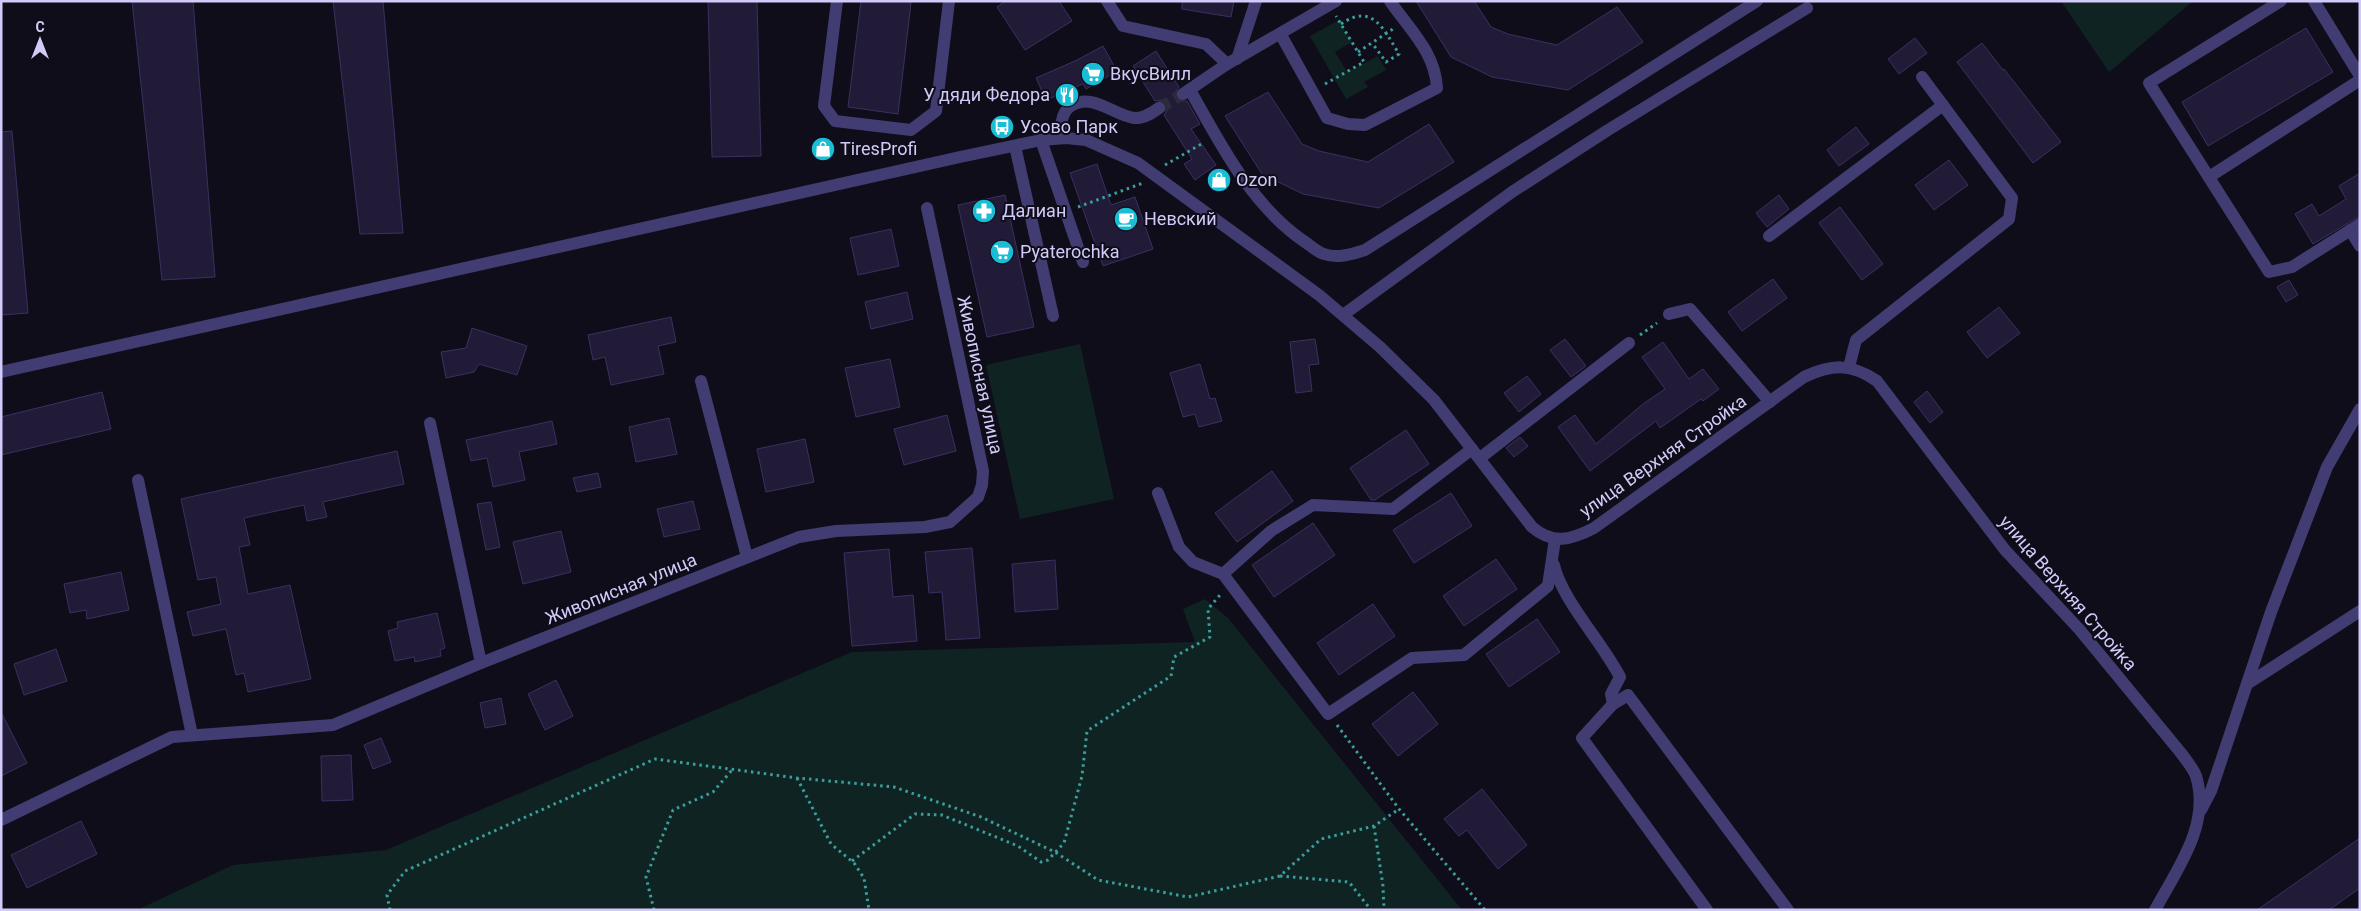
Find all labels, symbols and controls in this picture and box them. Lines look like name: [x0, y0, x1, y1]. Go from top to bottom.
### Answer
north arrow: [15, 15, 65, 65]
text: С: [35, 19, 45, 35]
supermarket icon: ВкусВилл: [1080, 61, 1106, 87]
place label: ВкусВилл: [1110, 63, 1191, 84]
restaurant icon: У дяди Федора: [1054, 82, 1080, 108]
place label: У дяди Федора: [923, 84, 1050, 105]
bus stop icon: Усово Парк: [989, 114, 1015, 140]
place label: Усово Парк: [1020, 116, 1118, 137]
shop icon: TiresProfi: [810, 136, 836, 162]
place label: TiresProfi: [840, 138, 917, 159]
shop icon: Ozon: [1206, 167, 1232, 193]
place label: Ozon: [1236, 169, 1277, 190]
pharmacy icon: Далиан: [971, 198, 997, 224]
place label: Далиан: [1002, 200, 1066, 221]
cafe icon: Невский: [1113, 206, 1139, 232]
place label: Невский: [1144, 208, 1217, 229]
supermarket icon: Pyaterochka: [989, 239, 1015, 265]
place label: Pyaterochka: [1020, 241, 1120, 262]
street label: Живописная улица: [953, 294, 1008, 456]
street label: улица Верхняя Стройка: [1575, 390, 1750, 521]
street label: улица Верхняя Стройка: [1995, 511, 2142, 675]
street label: Живописная улица: [542, 549, 700, 629]

